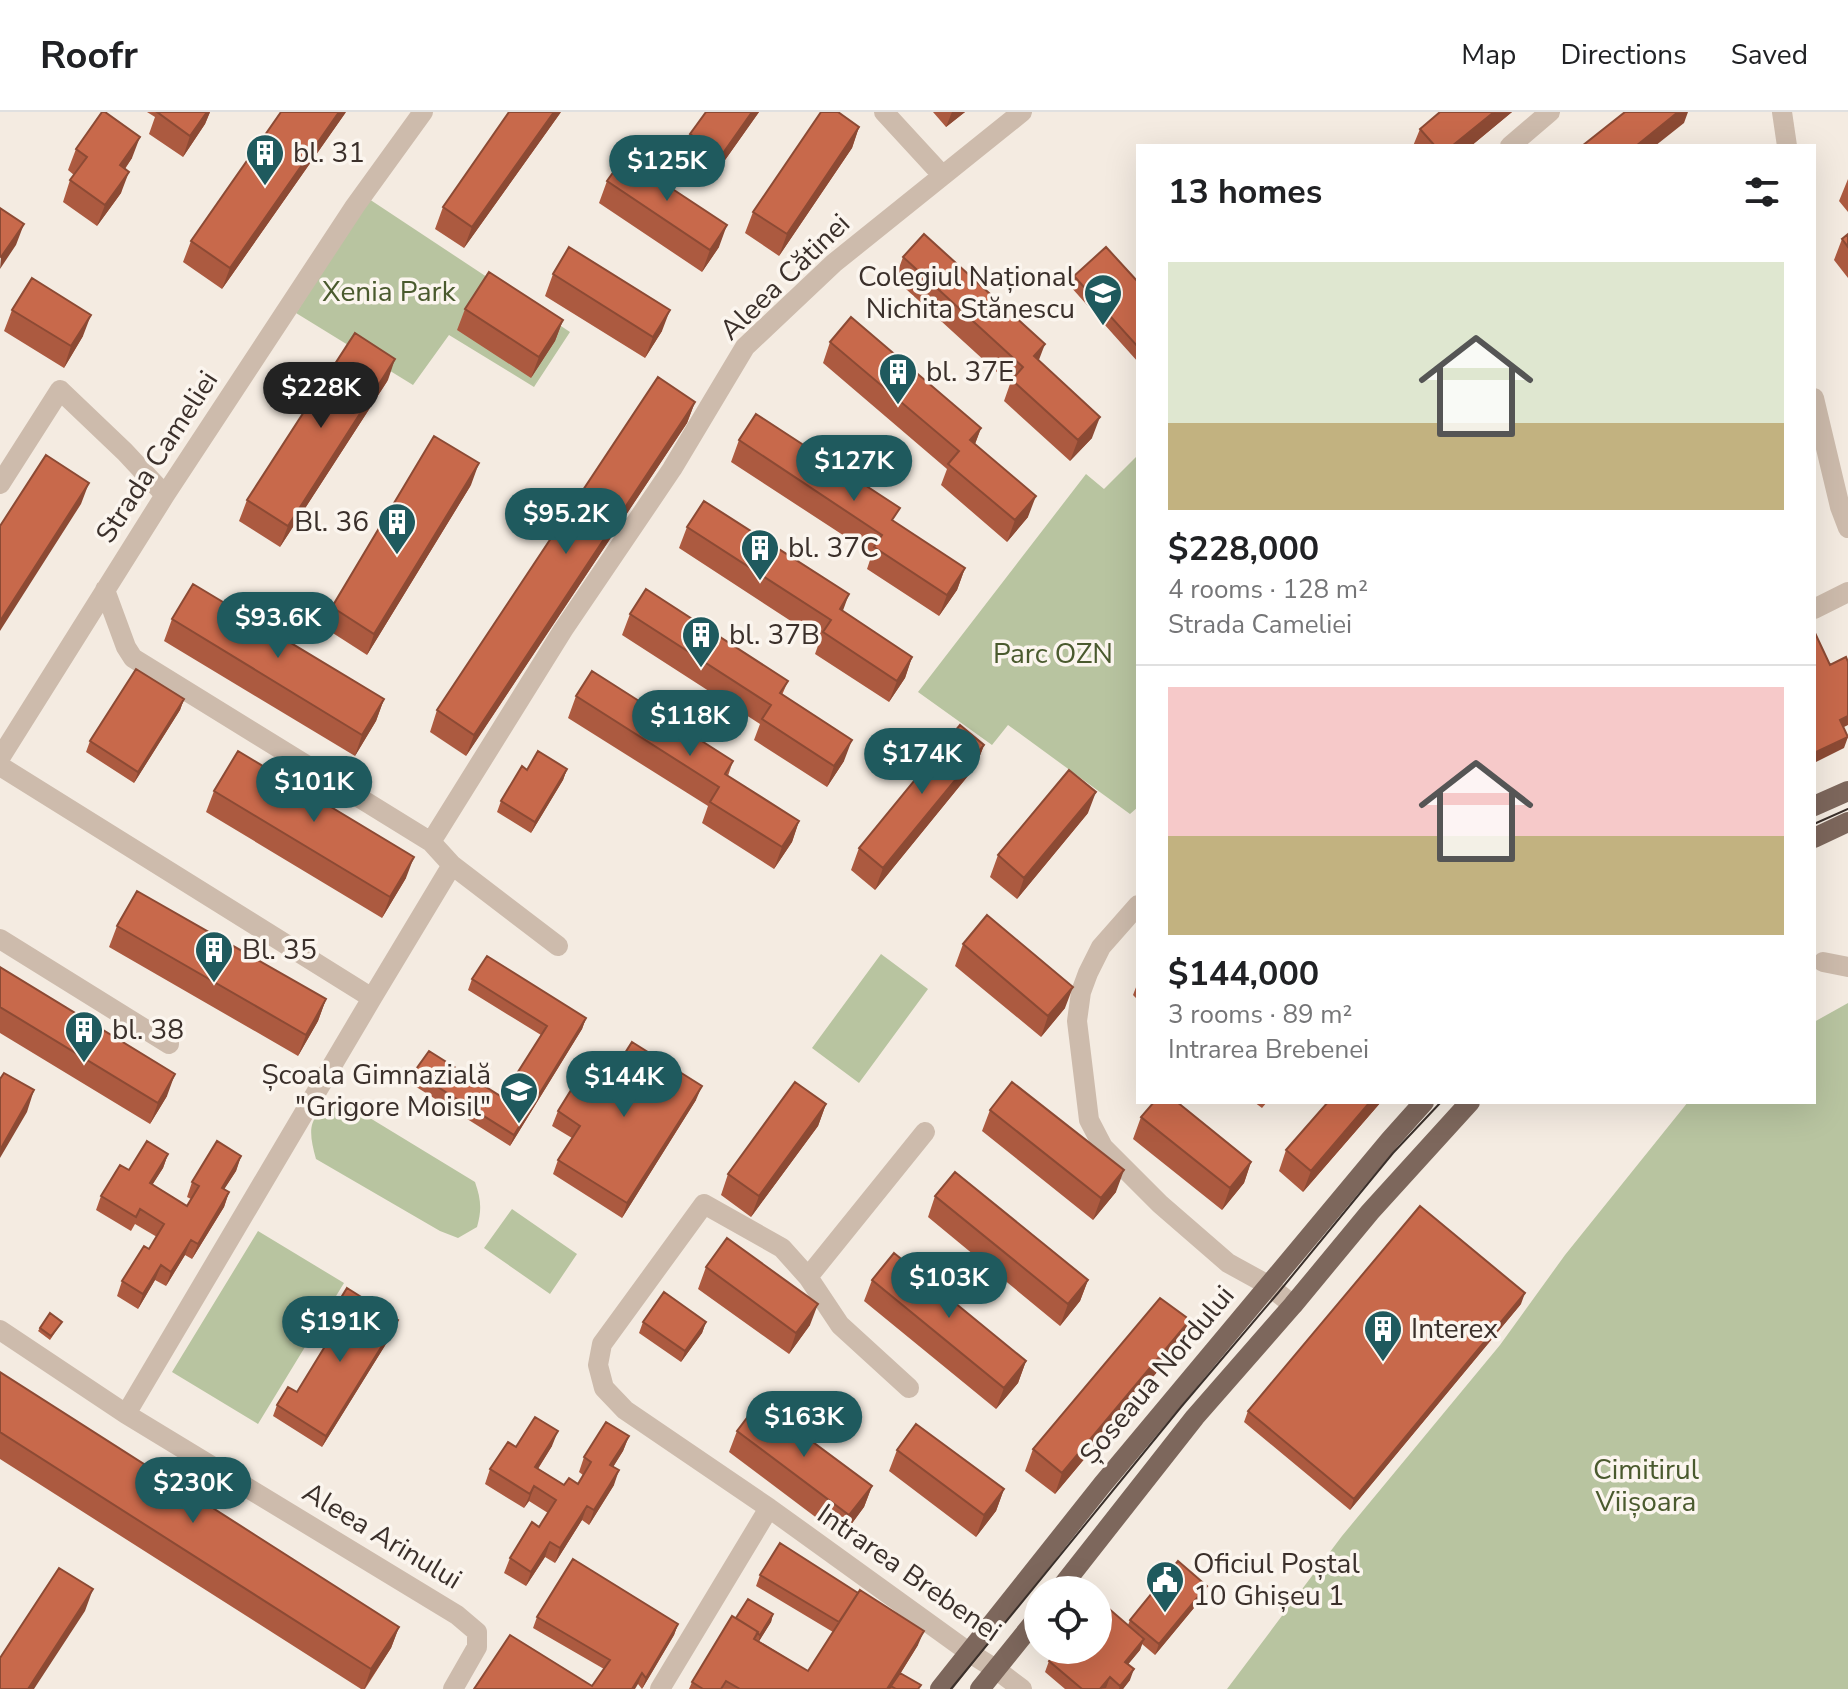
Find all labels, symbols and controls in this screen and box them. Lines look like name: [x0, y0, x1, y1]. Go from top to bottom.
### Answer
text: Roofr: [40, 30, 138, 81]
text: Map: [1461, 36, 1516, 74]
text: Directions: [1560, 36, 1687, 74]
text: Saved: [1731, 36, 1808, 74]
building icon: bl. 31: [244, 132, 286, 187]
place label: bl. 31: [293, 134, 365, 172]
pin: $125K: [611, 135, 723, 203]
text: $125K: [627, 143, 707, 178]
text: 13 homes: [1168, 169, 1322, 215]
icon: filters: [1740, 170, 1784, 214]
street label: Aleea Cătinei: [712, 205, 858, 349]
place label: Colegiul Național Nichita Stănescu: [858, 258, 1076, 328]
school or university icon: Colegiul Național Nichita Stănescu: [1082, 272, 1124, 327]
park label: Xenia Park: [322, 273, 457, 311]
icon: home: [1404, 314, 1548, 458]
building icon: bl. 37E: [877, 351, 919, 406]
place label: bl. 37E: [926, 353, 1014, 391]
pin: $228K: [265, 362, 377, 430]
street label: Strada Cameliei: [87, 363, 227, 551]
text: $228K: [281, 370, 361, 405]
pin: $127K: [798, 435, 910, 503]
text: $127K: [814, 443, 894, 478]
pin: $95.2K: [501, 488, 631, 556]
text: $95.2K: [523, 496, 609, 531]
building icon: Bl. 36: [376, 501, 418, 556]
place label: Bl. 36: [294, 503, 369, 541]
text: $228,000: [1168, 526, 1319, 572]
building icon: bl. 37C: [739, 527, 781, 582]
place label: bl. 37C: [788, 529, 879, 567]
text: 4 rooms · 128 m²: [1168, 572, 1368, 607]
pin: $93.6K: [213, 592, 343, 660]
text: $93.6K: [235, 600, 321, 635]
text: Strada Cameliei: [1168, 607, 1352, 642]
building icon: bl. 37B: [680, 614, 722, 669]
place label: bl. 37B: [729, 616, 820, 654]
park label: Parc OZN: [993, 635, 1113, 673]
pin: $118K: [634, 690, 746, 758]
text: $118K: [650, 698, 730, 733]
pin: $174K: [866, 728, 978, 796]
text: $174K: [882, 736, 962, 771]
icon: home: [1404, 739, 1548, 883]
pin: $101K: [258, 756, 370, 824]
text: $101K: [274, 764, 354, 799]
building icon: Bl. 35: [193, 929, 235, 984]
place label: Bl. 35: [242, 931, 317, 969]
text: $144,000: [1168, 951, 1319, 997]
text: 3 rooms · 89 m²: [1168, 997, 1352, 1032]
building icon: bl. 38: [63, 1009, 105, 1064]
place label: bl. 38: [112, 1011, 184, 1049]
text: Intrarea Brebenei: [1168, 1032, 1369, 1067]
pin: $144K: [568, 1051, 680, 1119]
place label: Școala Gimnazială "Grigore Moisil": [261, 1056, 491, 1126]
text: $144K: [584, 1059, 664, 1094]
school or university icon: Școala Gimnazială "Grigore Moisil": [498, 1070, 540, 1125]
pin: $103K: [893, 1252, 1005, 1320]
text: $103K: [909, 1260, 989, 1295]
street label: Șoseaua Nordului: [1071, 1278, 1243, 1472]
pin: $191K: [284, 1296, 396, 1364]
text: $191K: [300, 1304, 380, 1339]
building icon: Interex: [1362, 1308, 1404, 1363]
place label: Interex: [1411, 1310, 1498, 1348]
pin: $163K: [748, 1391, 860, 1459]
text: $163K: [764, 1399, 844, 1434]
park label: Cimitirul Viișoara: [1593, 1451, 1700, 1521]
pin: $230K: [137, 1457, 249, 1525]
text: $230K: [153, 1465, 233, 1500]
street label: Aleea Arinului: [295, 1474, 469, 1598]
street label: Intrarea Brebenei: [809, 1495, 1009, 1651]
place label: Oficiul Poștal 10 Ghișeu 1: [1193, 1545, 1360, 1615]
public building icon: Oficiul Poștal 10 Ghișeu 1: [1144, 1559, 1186, 1614]
map controls: [1024, 1576, 1112, 1664]
button: locate: [1024, 1576, 1112, 1664]

